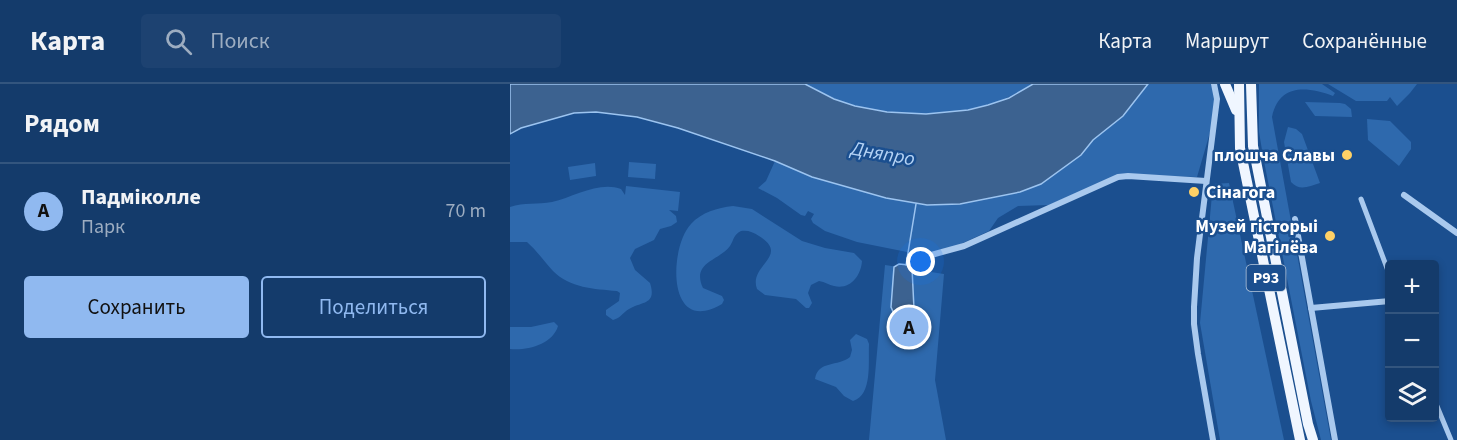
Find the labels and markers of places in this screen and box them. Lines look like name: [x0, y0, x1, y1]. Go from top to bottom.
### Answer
place label: плошча Славы: [1214, 143, 1335, 168]
marker: плошча Славы: [1340, 148, 1354, 162]
place label: Сінагога: [1206, 180, 1275, 205]
marker: Сінагога: [1187, 185, 1201, 199]
place label: Музей гісторыі Магілёва: [1195, 214, 1318, 260]
marker: Музей гісторыі Магілёва: [1323, 229, 1337, 243]
pin: A: [890, 304, 928, 350]

